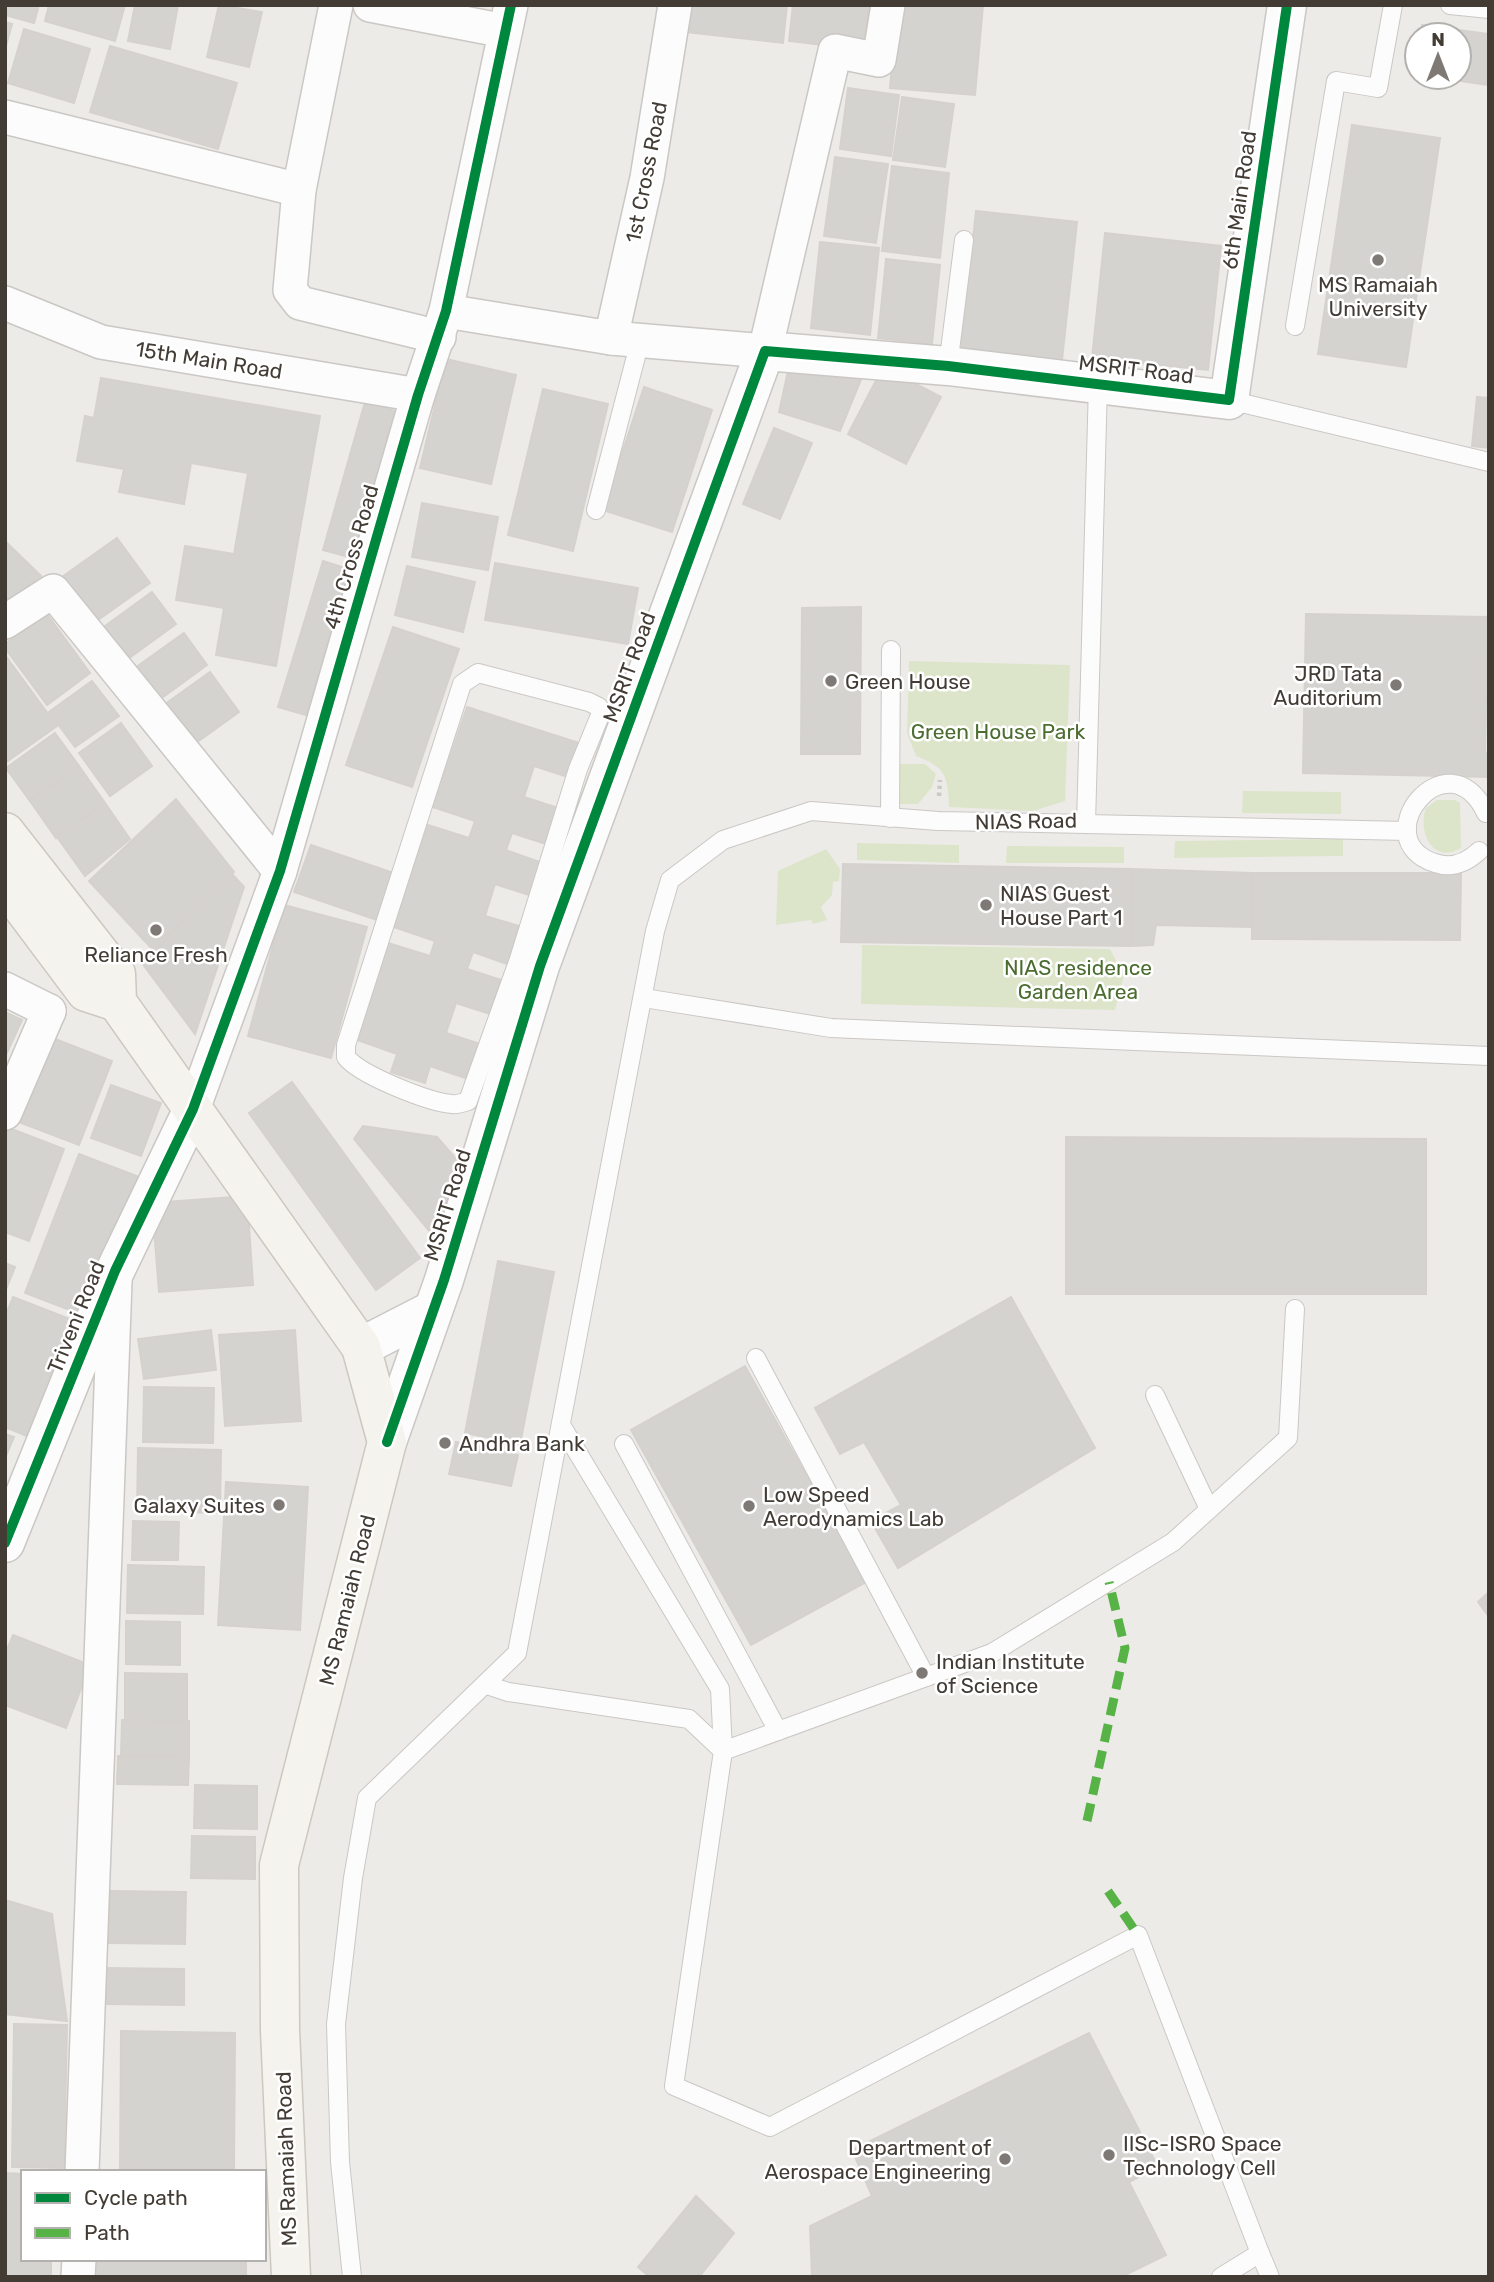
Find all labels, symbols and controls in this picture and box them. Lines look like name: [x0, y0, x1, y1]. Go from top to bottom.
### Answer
north arrow: [1403, 21, 1473, 91]
text: N: [1431, 28, 1445, 51]
street label: 1st Cross Road: [620, 99, 672, 245]
street label: 6th Main Road: [1217, 129, 1261, 271]
marker: MS Ramaiah University: [1370, 252, 1386, 268]
place label: MS Ramaiah University: [1318, 272, 1438, 321]
street label: 15th Main Road: [134, 336, 284, 384]
street label: MSRIT Road: [1077, 350, 1195, 388]
street label: 4th Cross Road: [318, 482, 384, 632]
street label: MSRIT Road: [597, 608, 661, 726]
place label: JRD Tata Auditorium: [1273, 661, 1382, 710]
place label: Green House: [845, 669, 971, 694]
marker: Green House: [823, 673, 839, 689]
marker: JRD Tata Auditorium: [1388, 677, 1404, 693]
park label: Green House Park: [911, 719, 1085, 744]
street label: NIAS Road: [975, 808, 1077, 834]
place label: NIAS Guest House Part 1: [1000, 881, 1123, 930]
marker: NIAS Guest House Part 1: [978, 897, 994, 913]
marker: Reliance Fresh: [148, 922, 164, 938]
place label: Reliance Fresh: [84, 942, 228, 967]
park label: NIAS residence Garden Area: [1004, 955, 1152, 1004]
street label: MSRIT Road: [418, 1146, 476, 1264]
street label: Triveni Road: [42, 1257, 110, 1377]
place label: Andhra Bank: [459, 1431, 585, 1456]
marker: Andhra Bank: [437, 1435, 453, 1451]
place label: Low Speed Aerodynamics Lab: [763, 1482, 944, 1531]
place label: Galaxy Suites: [133, 1493, 265, 1518]
marker: Galaxy Suites: [271, 1497, 287, 1513]
marker: Low Speed Aerodynamics Lab: [741, 1498, 757, 1514]
street label: MS Ramaiah Road: [314, 1512, 380, 1688]
place label: Indian Institute of Science: [936, 1649, 1085, 1698]
marker: Indian Institute of Science: [914, 1665, 930, 1681]
street label: MS Ramaiah Road: [270, 2071, 302, 2247]
place label: IISc-ISRO Space Technology Cell: [1123, 2131, 1282, 2180]
place label: Department of Aerospace Engineering: [765, 2135, 991, 2184]
marker: IISc-ISRO Space Technology Cell: [1101, 2147, 1117, 2163]
marker: Department of Aerospace Engineering: [997, 2151, 1013, 2167]
legend: [21, 2170, 266, 2261]
text: Cycle path: [84, 2185, 188, 2210]
text: Path: [84, 2220, 130, 2245]

